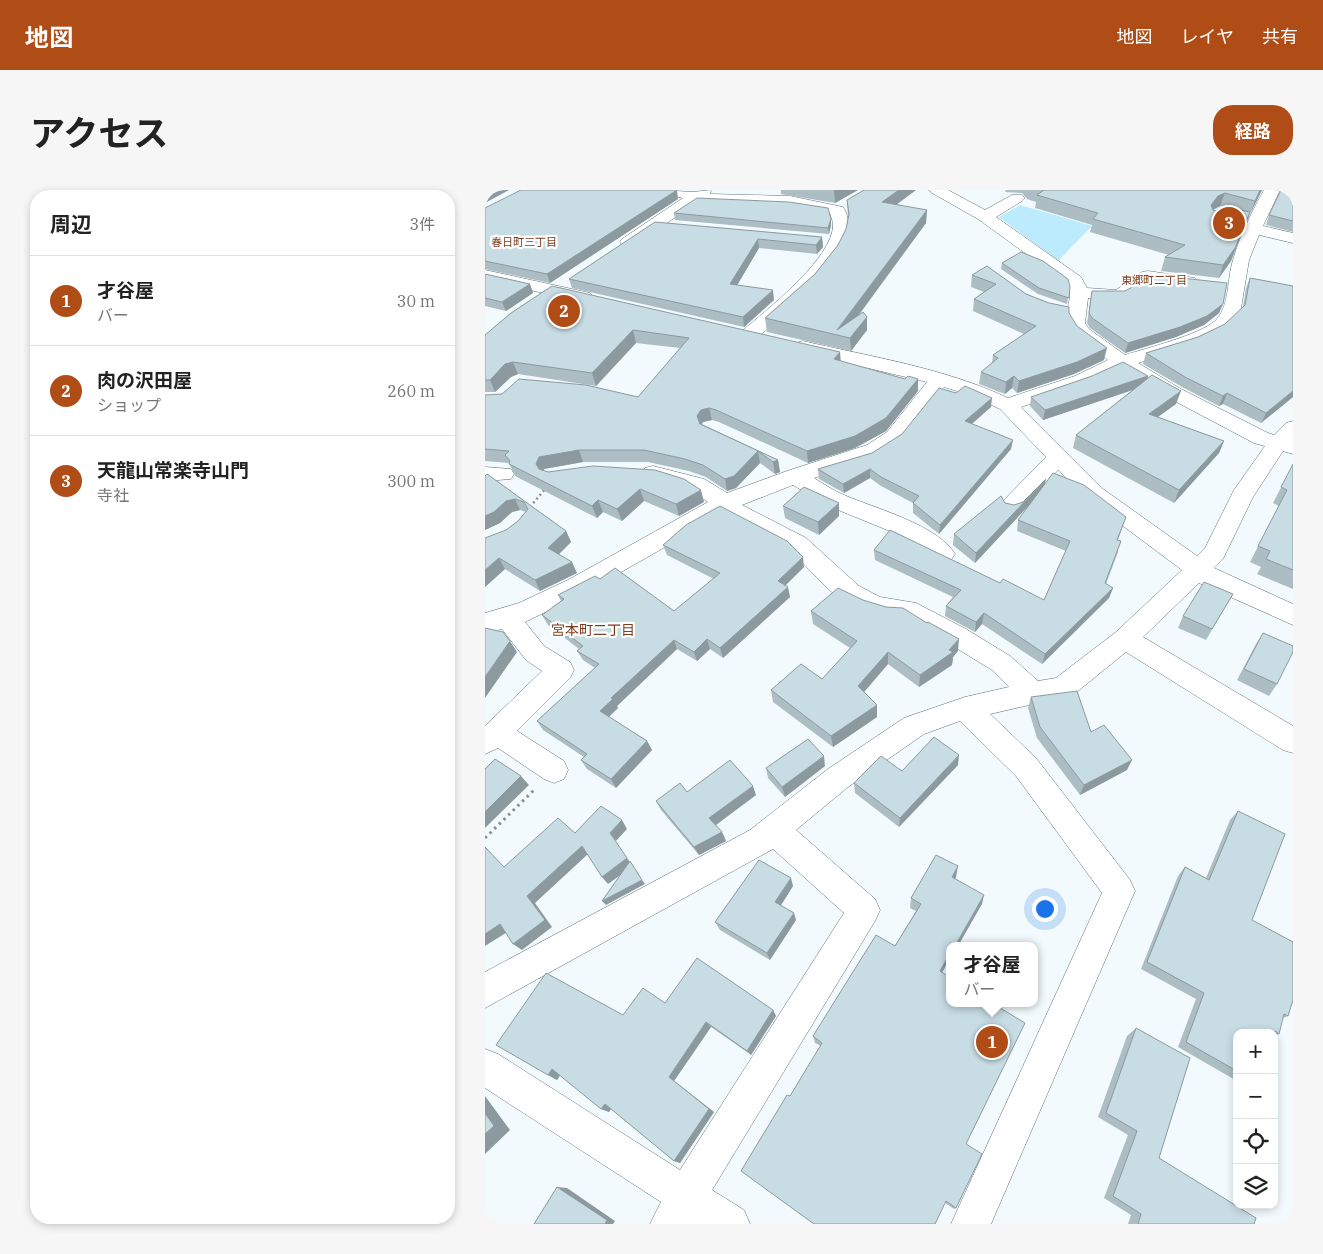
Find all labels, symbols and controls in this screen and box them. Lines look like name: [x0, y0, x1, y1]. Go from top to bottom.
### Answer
text: 地図: [25, 21, 73, 53]
text: 地図: [1117, 25, 1153, 48]
text: レイヤ: [1181, 25, 1234, 48]
text: 共有: [1262, 25, 1298, 48]
button: 経路: [1213, 105, 1293, 155]
text: アクセス: [30, 110, 168, 156]
pin: 3: [1213, 204, 1245, 242]
text: 周辺: [50, 210, 92, 238]
text: 3件: [409, 214, 435, 234]
district label: 春日町三丁目: [491, 235, 557, 249]
district label: 東郷町二丁目: [1121, 273, 1187, 287]
text: 才谷屋: [97, 278, 154, 302]
text: 1: [61, 291, 71, 311]
text: 30 m: [397, 291, 435, 311]
pin: 2: [548, 292, 580, 330]
text: バー: [97, 305, 129, 325]
text: 肉の沢田屋: [97, 368, 192, 392]
text: 2: [61, 381, 71, 401]
text: 260 m: [387, 381, 435, 401]
text: ショップ: [97, 395, 161, 415]
text: 天龍山常楽寺山門: [97, 458, 249, 482]
text: 3: [61, 471, 71, 491]
text: 300 m: [387, 471, 435, 491]
text: 寺社: [97, 485, 129, 505]
district label: 宮本町二丁目: [551, 621, 635, 639]
your location: [1032, 896, 1058, 922]
popup: [946, 942, 1038, 1007]
text: 才谷屋: [963, 952, 1021, 976]
text: バー: [963, 979, 996, 999]
pin: 1: [976, 1023, 1008, 1061]
map controls: [1233, 1029, 1278, 1209]
button: +: [1233, 1029, 1278, 1074]
button: −: [1233, 1074, 1278, 1119]
button: locate: [1233, 1119, 1278, 1164]
button: layers: [1233, 1164, 1278, 1209]

